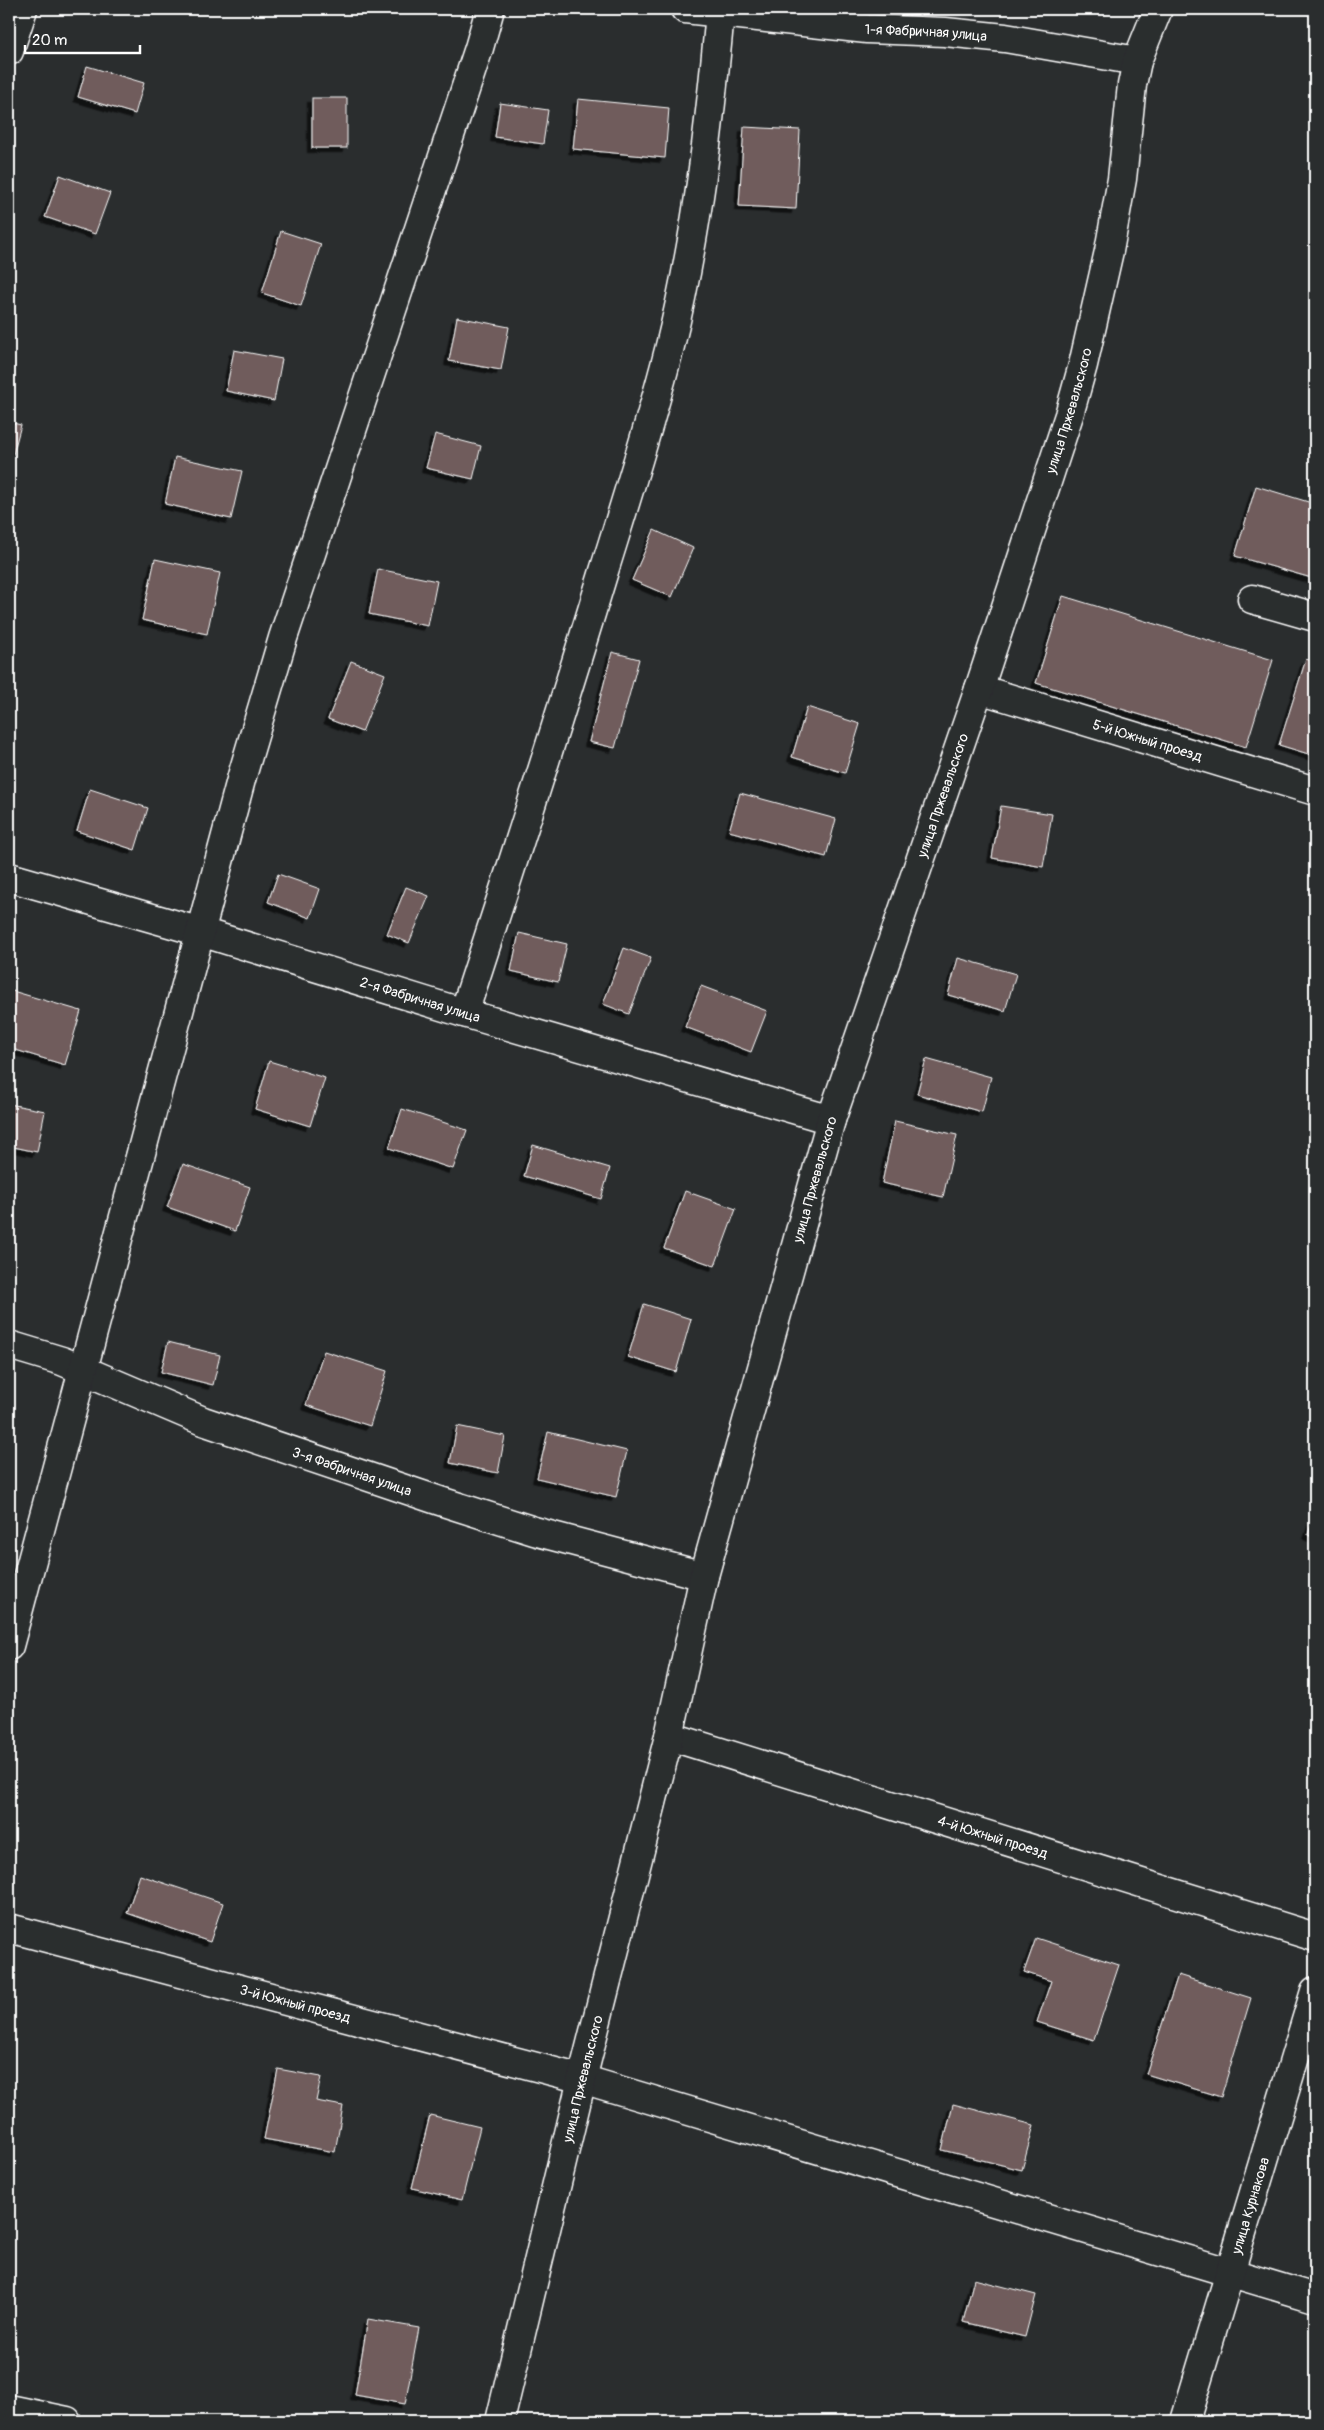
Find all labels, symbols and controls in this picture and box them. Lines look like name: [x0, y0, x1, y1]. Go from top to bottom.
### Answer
street label: 1-я Фабричная улица: [864, 21, 988, 45]
scale bar: [25, 22, 140, 54]
text: 20 m: [32, 31, 67, 50]
street label: улица Пржевальского: [1042, 346, 1096, 477]
street label: 5-й Южный проезд: [1090, 716, 1205, 765]
street label: улица Пржевальского: [913, 731, 972, 861]
street label: 2-я Фабричная улица: [358, 973, 482, 1026]
street label: улица Пржевальского: [789, 1114, 841, 1246]
street label: 3-я Фабричная улица: [290, 1444, 414, 1500]
street label: 4-й Южный проезд: [936, 1812, 1050, 1862]
street label: 3-й Южный проезд: [238, 1981, 353, 2027]
street label: улица Пржевальского: [559, 2013, 607, 2145]
street label: улица Курнакова: [1228, 2155, 1273, 2257]

